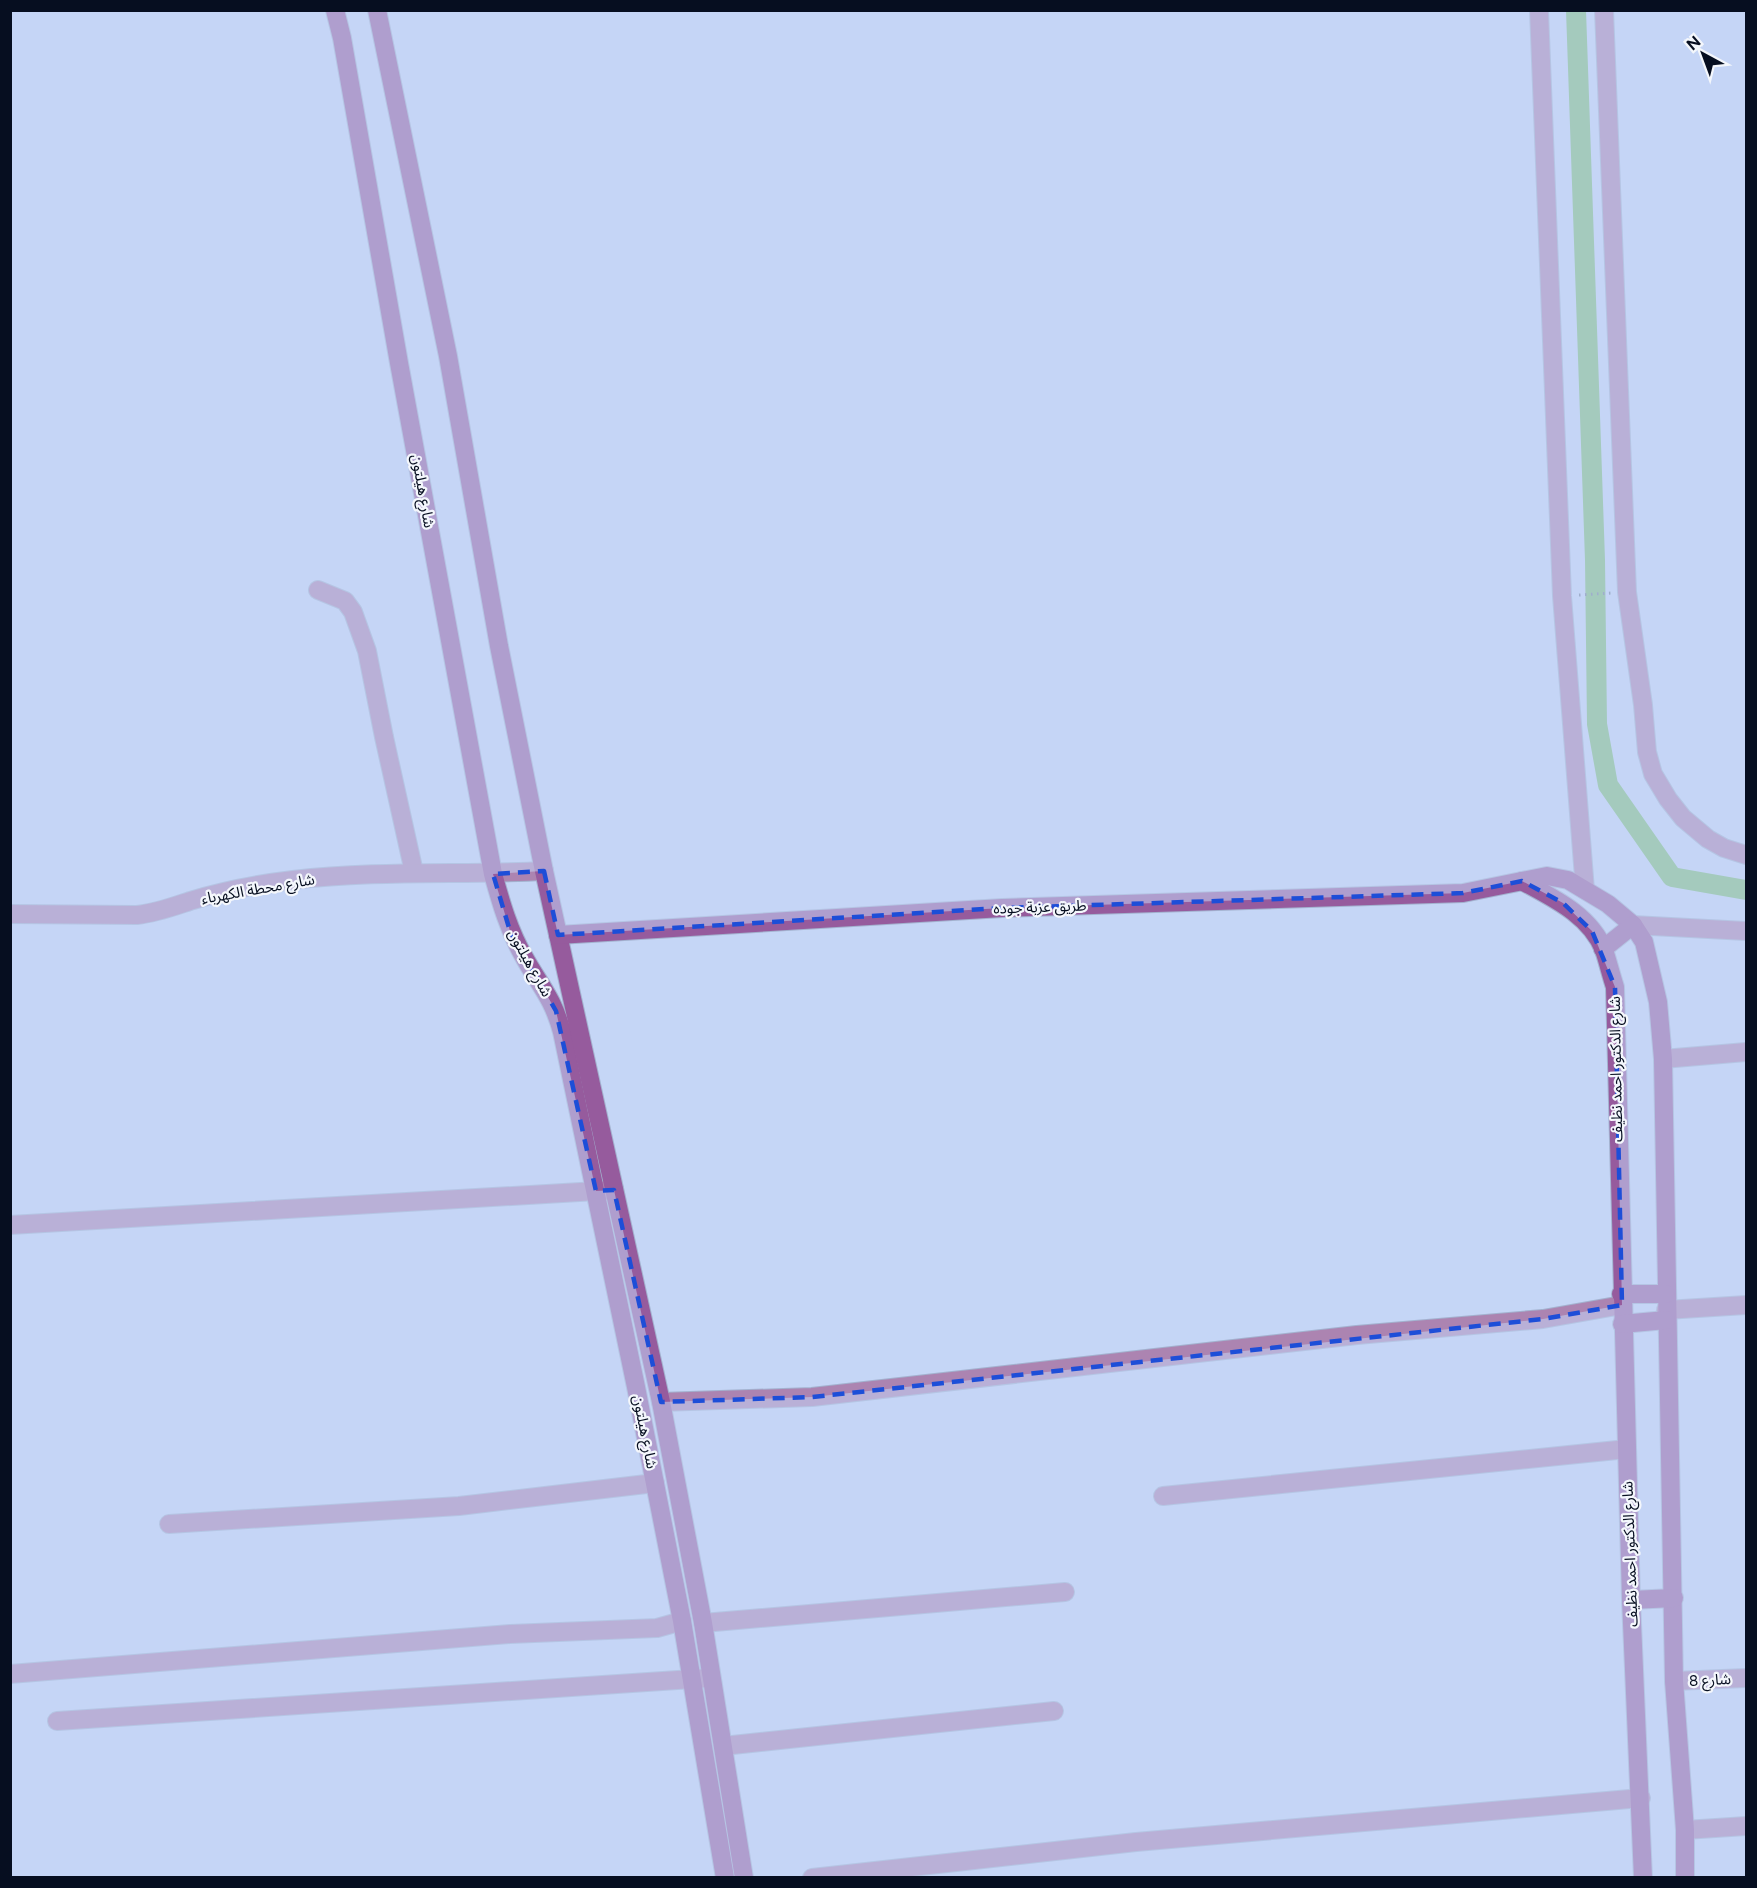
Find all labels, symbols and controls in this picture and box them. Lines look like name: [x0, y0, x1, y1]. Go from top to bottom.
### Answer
north arrow: [1673, 24, 1733, 84]
text: N: [1683, 32, 1704, 54]
street label: شارع هيلتون: [405, 453, 438, 530]
street label: شارع محطة الكهرباء: [200, 870, 317, 911]
street label: طريق عزبة جوده: [993, 896, 1087, 919]
street label: شارع هيلتون: [501, 926, 556, 1002]
street label: شارع الدكتور احمد نظيف: [1606, 996, 1629, 1142]
street label: شارع هيلتون: [626, 1394, 661, 1471]
street label: شارع الدكتور احمد نظيف: [1618, 1480, 1645, 1627]
street label: شارع 8: [1688, 1670, 1732, 1693]

